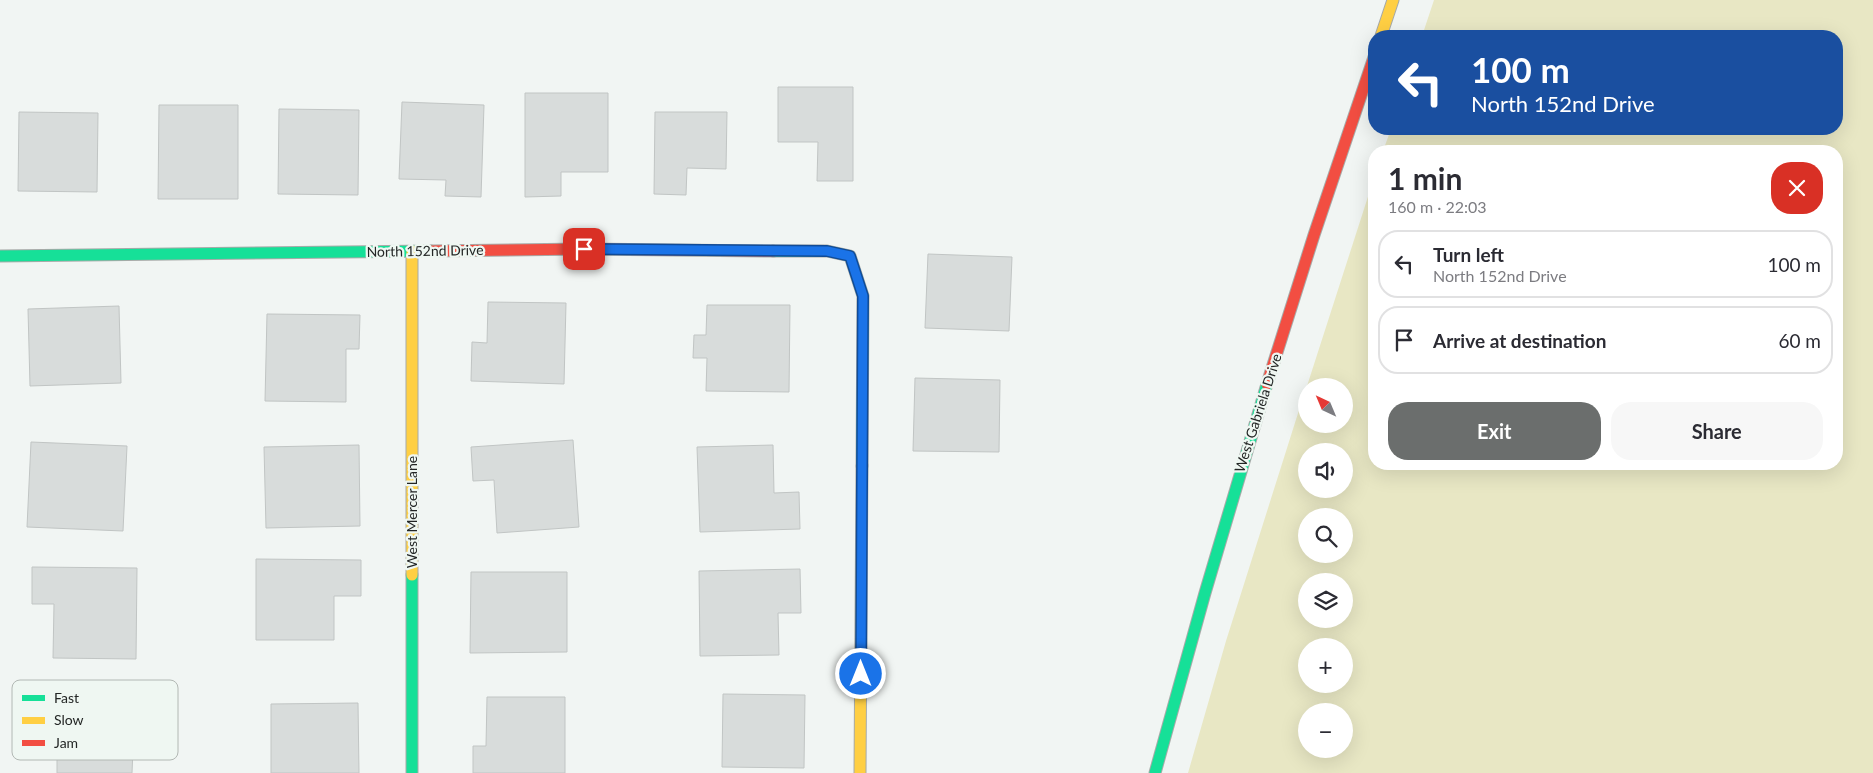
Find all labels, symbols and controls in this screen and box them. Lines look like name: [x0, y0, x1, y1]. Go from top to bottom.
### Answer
text: 100 m: [1471, 48, 1570, 90]
icon: left: [1388, 50, 1453, 115]
text: North 152nd Drive: [1471, 90, 1655, 117]
text: 1 min: [1388, 160, 1462, 196]
button: close: [1771, 162, 1823, 214]
text: 160 m · 22:03: [1388, 197, 1487, 216]
pin: [563, 228, 605, 270]
icon: arrive: [570, 235, 598, 263]
street label: North 152nd Drive: [366, 241, 484, 260]
text: Turn left: [1433, 243, 1504, 266]
icon: left: [1390, 250, 1418, 278]
text: 100 m: [1767, 253, 1821, 276]
text: North 152nd Drive: [1433, 266, 1567, 285]
icon: arrive: [1390, 326, 1418, 354]
text: Arrive at destination: [1433, 329, 1606, 352]
text: 60 m: [1778, 329, 1821, 352]
street label: West Gabriela Drive: [1230, 351, 1285, 474]
north arrow: [1298, 378, 1352, 432]
map controls: [1298, 378, 1353, 758]
button: Exit: [1388, 402, 1601, 460]
button: Share: [1611, 402, 1823, 460]
button: sound: [1298, 443, 1353, 498]
street label: West Mercer Lane: [403, 456, 420, 568]
button: search: [1298, 508, 1353, 563]
button: layers: [1298, 573, 1353, 628]
button: +: [1298, 638, 1353, 693]
position arrow: [834, 647, 886, 699]
legend: [12, 680, 178, 760]
text: Fast: [54, 689, 79, 706]
button: −: [1298, 703, 1353, 758]
text: Slow: [54, 711, 84, 728]
text: Jam: [54, 734, 78, 751]

